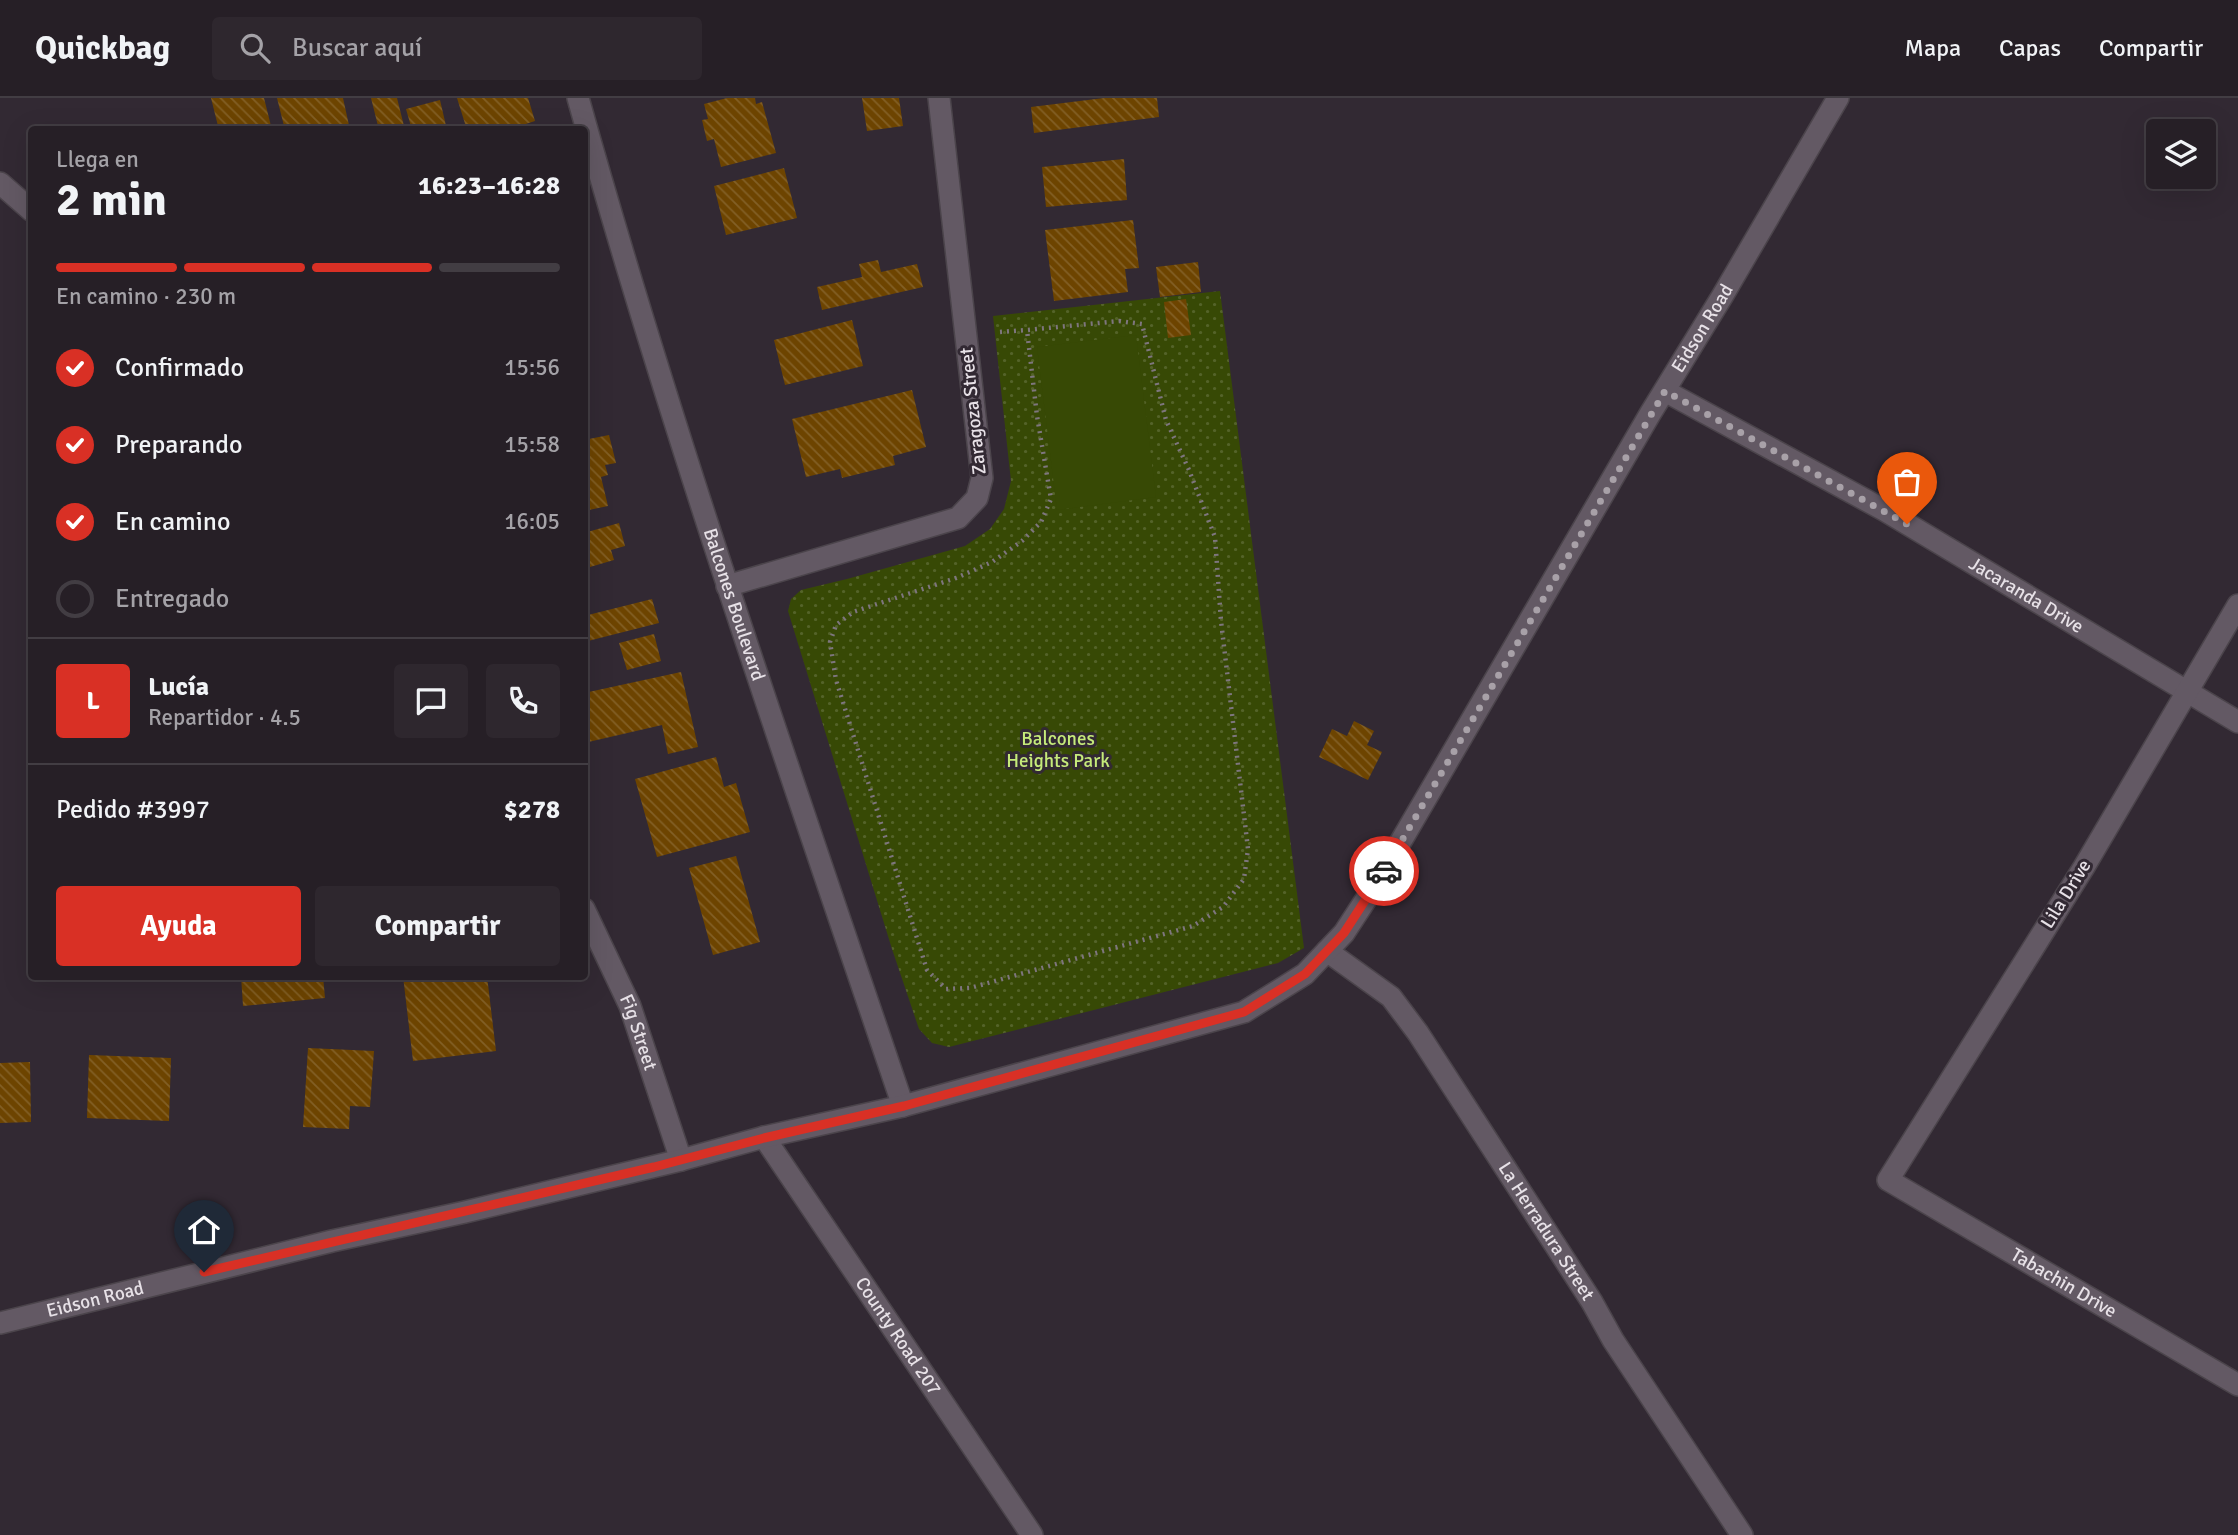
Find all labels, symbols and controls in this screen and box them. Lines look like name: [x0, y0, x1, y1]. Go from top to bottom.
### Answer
search box: [212, 17, 702, 80]
text: Quickbag: [35, 28, 170, 69]
icon: search: [236, 29, 274, 67]
text: Buscar aquí: [292, 32, 422, 64]
text: Mapa: [1905, 33, 1961, 63]
text: Capas: [1999, 33, 2061, 63]
text: Compartir: [2099, 33, 2203, 63]
map controls: [2146, 119, 2216, 189]
button: layers: [2146, 119, 2216, 189]
text: Llega en: [56, 145, 139, 174]
text: 16:23–16:28: [418, 170, 560, 202]
text: 2 min: [56, 172, 167, 228]
street label: Eidson Road: [1666, 280, 1739, 377]
text: En camino · 230 m: [56, 282, 236, 311]
street label: Zaragoza Street: [954, 346, 992, 476]
icon: check: [56, 349, 94, 387]
text: Confirmado: [115, 352, 244, 384]
text: 15:56: [504, 353, 560, 382]
icon: check: [56, 426, 94, 464]
text: Preparando: [115, 429, 242, 461]
text: 15:58: [504, 430, 560, 459]
pin: [1877, 452, 1937, 524]
icon: bag: [1888, 463, 1926, 501]
icon: check: [56, 503, 94, 541]
text: En camino: [115, 506, 231, 538]
text: 16:05: [504, 507, 560, 536]
street label: Balcones Boulevard: [698, 525, 770, 684]
street label: Jacaranda Drive: [1964, 552, 2088, 639]
text: Entregado: [115, 583, 229, 615]
button: chat: [394, 664, 468, 738]
button: phone: [486, 664, 560, 738]
text: Lucía: [148, 671, 209, 703]
text: L: [86, 685, 100, 717]
text: Repartidor · 4.5: [148, 703, 301, 732]
park label: Balcones Heights Park: [1006, 727, 1110, 773]
text: Pedido #3997: [56, 794, 210, 826]
text: $278: [504, 794, 560, 826]
courier: [1349, 836, 1419, 906]
icon: car: [1365, 852, 1403, 890]
street label: Lila Drive: [2036, 855, 2096, 933]
button: Ayuda: [56, 886, 301, 966]
button: Compartir: [315, 886, 560, 966]
street label: Fig Street: [614, 990, 663, 1074]
street label: La Herradura Street: [1493, 1158, 1600, 1305]
pin: [174, 1200, 234, 1272]
icon: home: [185, 1211, 223, 1249]
street label: Tabachin Drive: [2007, 1243, 2121, 1323]
street label: County Road 207: [850, 1272, 946, 1400]
street label: Eidson Road: [44, 1276, 146, 1323]

